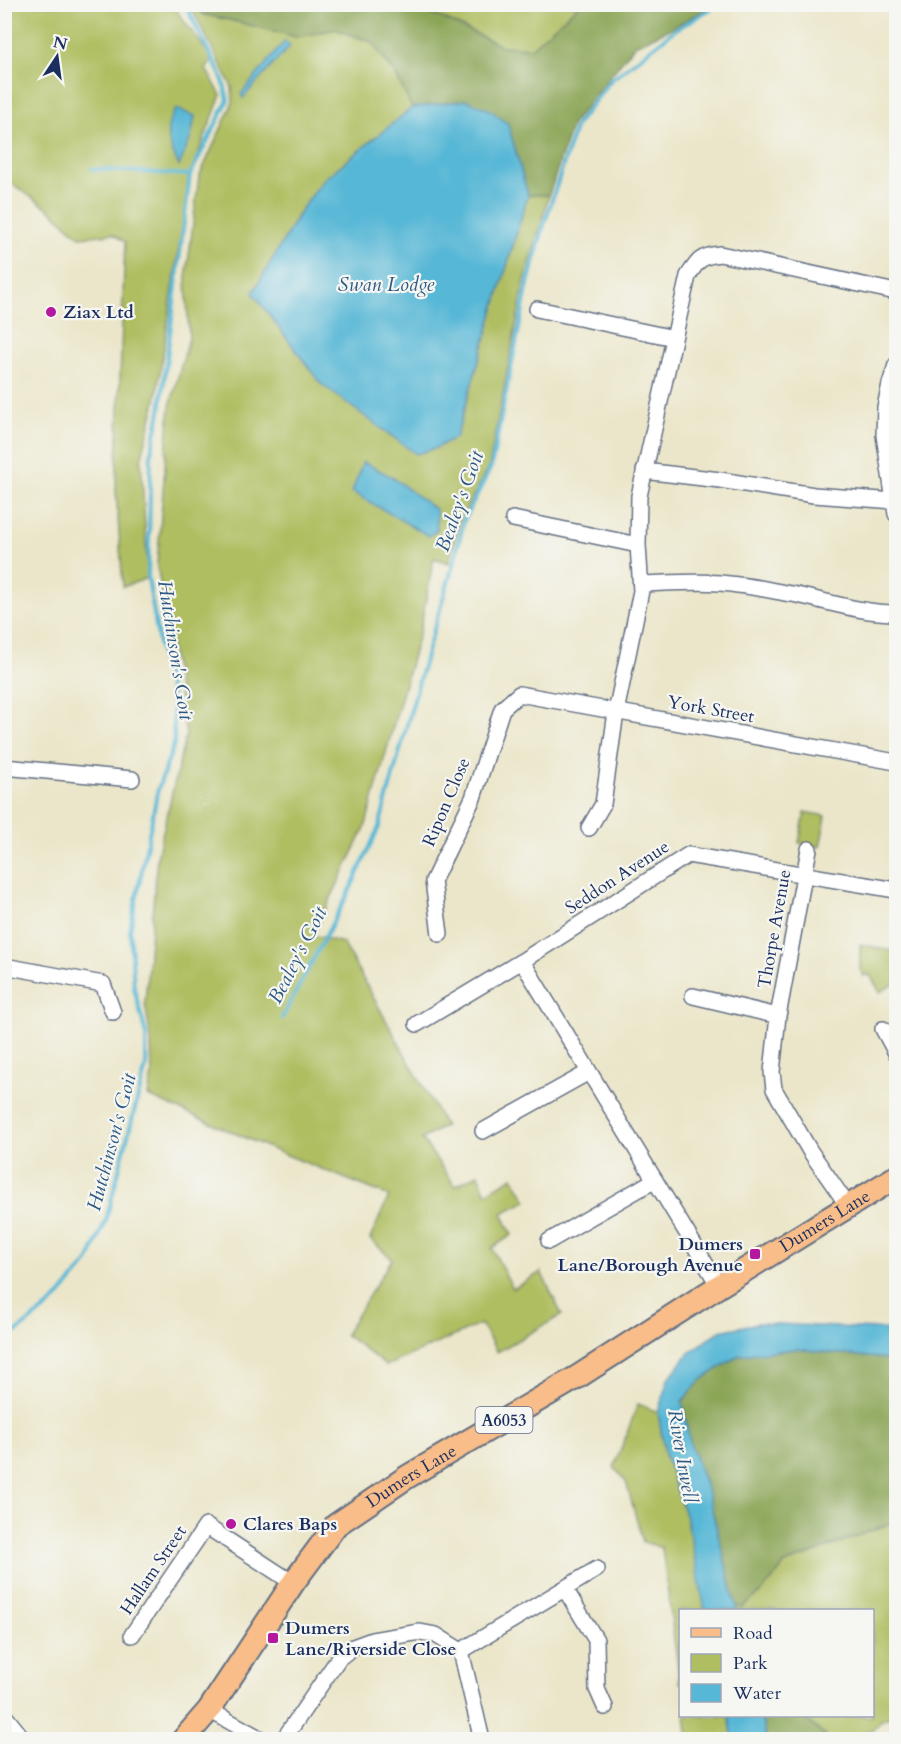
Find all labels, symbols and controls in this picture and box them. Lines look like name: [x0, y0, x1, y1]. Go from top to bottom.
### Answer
north arrow: [27, 27, 87, 87]
text: N: [51, 31, 69, 56]
water label: Swan Lodge: [338, 271, 435, 298]
place label: Ziax Ltd: [63, 300, 135, 325]
marker: Ziax Ltd: [44, 305, 58, 319]
water label: Bealey's Goit: [429, 446, 491, 555]
water label: Hutchinson's Goit: [151, 578, 200, 723]
street label: York Street: [666, 690, 756, 729]
street label: Ripon Close: [417, 754, 476, 850]
street label: Seddon Avenue: [560, 834, 674, 920]
street label: Thorpe Avenue: [752, 868, 797, 991]
water label: Bealey's Goit: [261, 901, 334, 1008]
water label: Hutchinson's Goit: [80, 1069, 143, 1214]
street label: Dumers Lane: [775, 1184, 875, 1259]
place label: Dumers Lane/Borough Avenue: [557, 1232, 743, 1278]
marker: Dumers Lane/Borough Avenue: [748, 1247, 762, 1261]
road number: A6053: [476, 1407, 532, 1433]
water label: River Irwell: [661, 1407, 704, 1505]
street label: Dumers Lane: [361, 1439, 461, 1514]
place label: Clares Baps: [243, 1512, 337, 1537]
marker: Clares Baps: [224, 1517, 238, 1531]
street label: Hallam Street: [114, 1520, 193, 1620]
legend: [679, 1609, 874, 1717]
place label: Dumers Lane/Riverside Close: [285, 1616, 456, 1662]
text: Road: [733, 1621, 773, 1646]
marker: Dumers Lane/Riverside Close: [266, 1631, 280, 1645]
text: Park: [733, 1651, 768, 1676]
text: Water: [732, 1681, 782, 1706]

